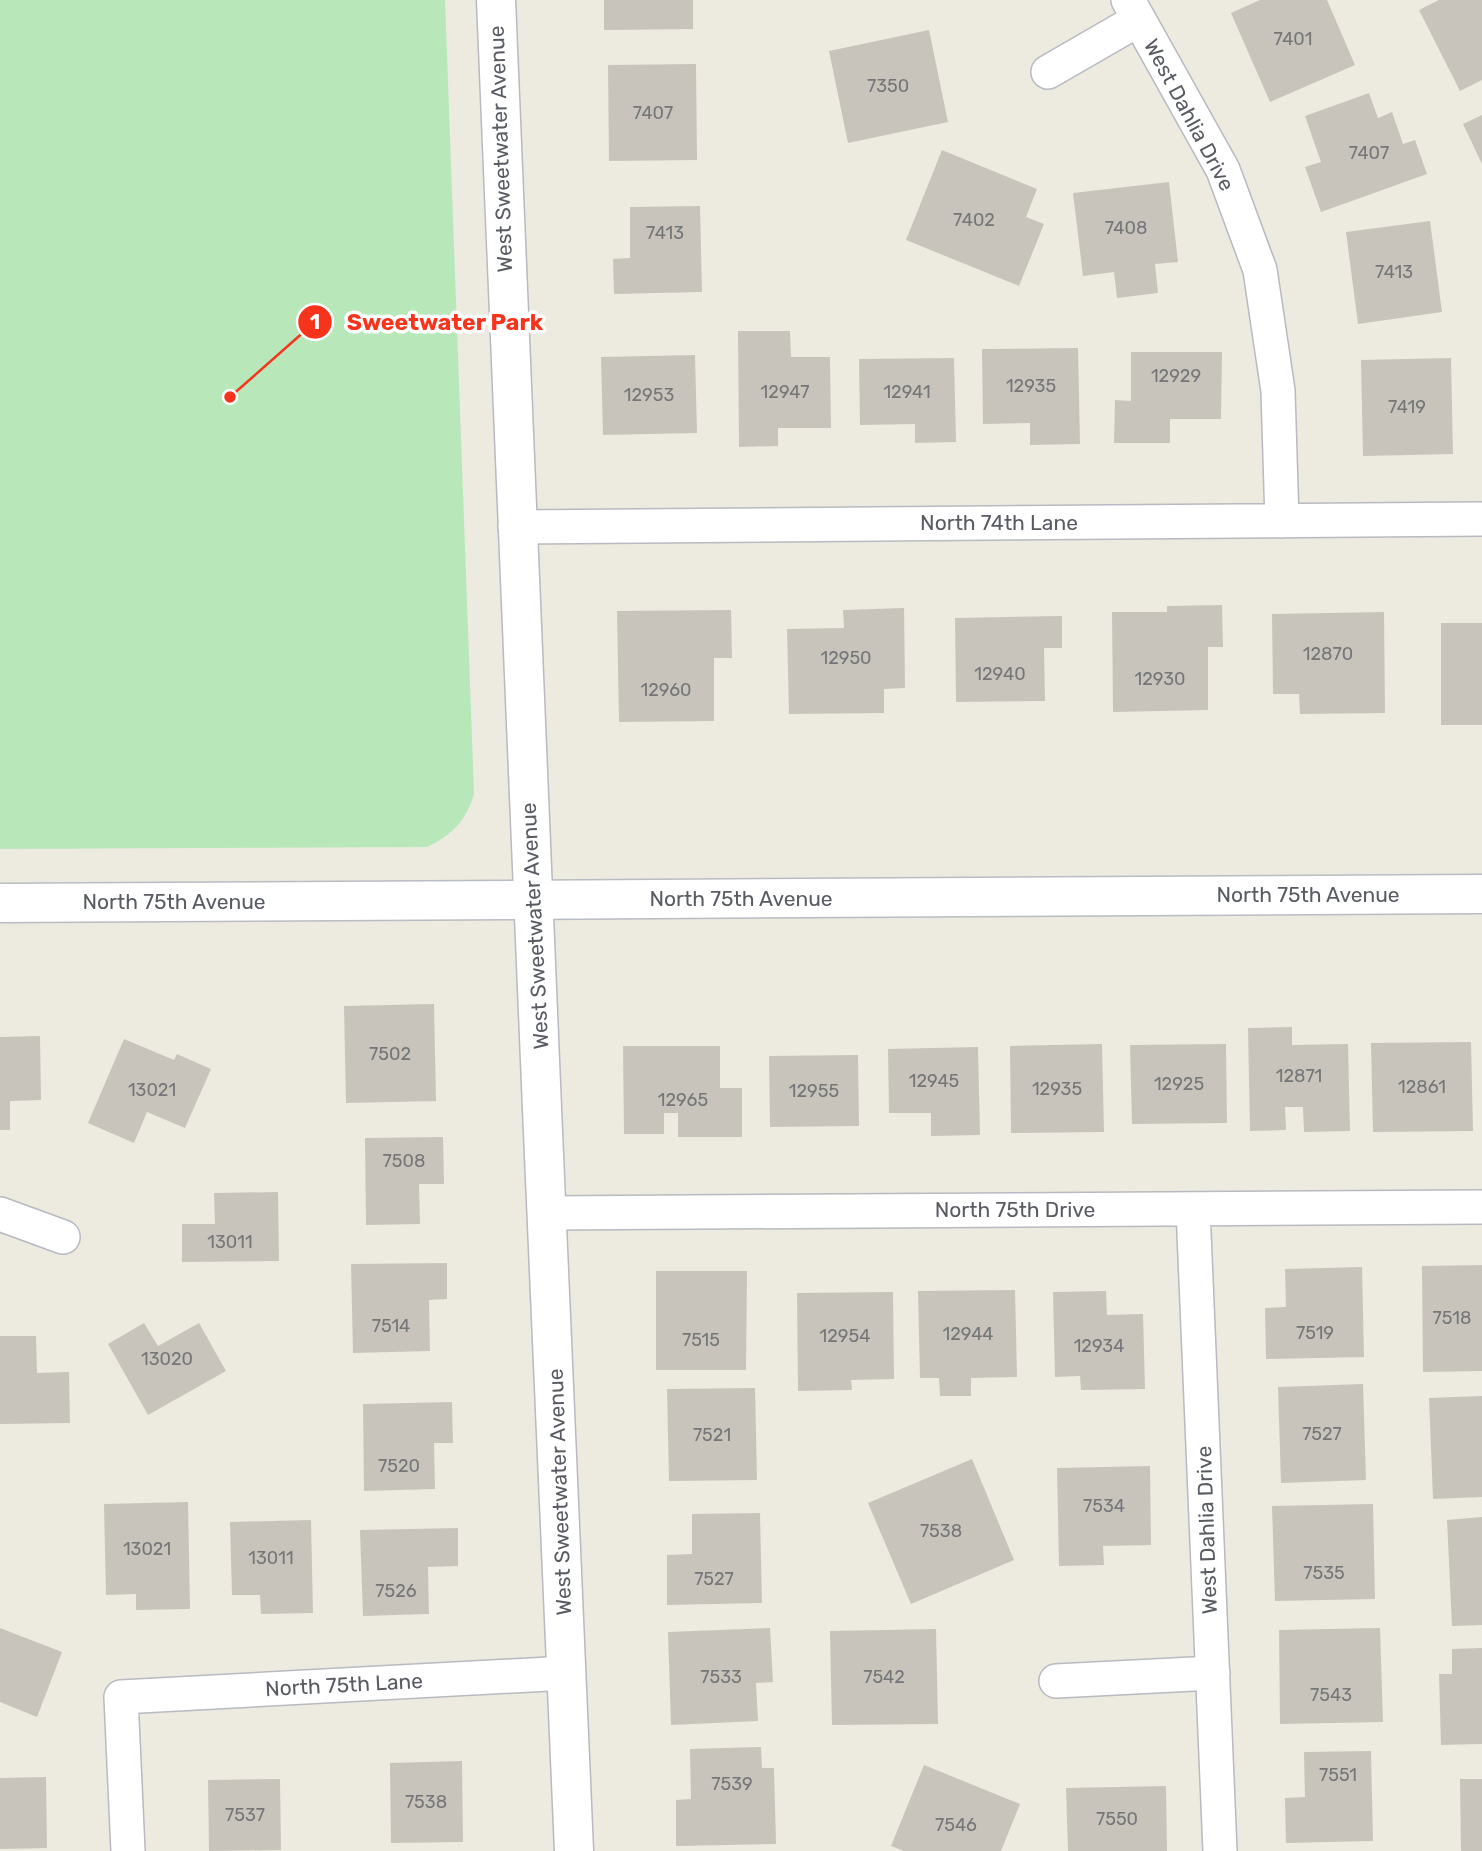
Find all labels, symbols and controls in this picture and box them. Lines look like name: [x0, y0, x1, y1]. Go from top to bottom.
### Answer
street label: West Sweetwater Avenue: [484, 25, 517, 273]
house number: 7401: [1274, 28, 1312, 50]
street label: West Dahlia Drive: [1139, 35, 1240, 195]
house number: 7350: [867, 75, 909, 97]
house number: 7407: [633, 102, 673, 124]
house number: 7407: [1349, 142, 1389, 164]
house number: 7402: [953, 209, 995, 231]
house number: 7408: [1105, 217, 1147, 239]
house number: 7413: [646, 222, 684, 244]
house number: 7413: [1375, 261, 1413, 283]
callout: Sweetwater Park: [298, 300, 558, 344]
text: Sweetwater Park: [347, 308, 544, 336]
text: 1: [310, 309, 320, 334]
house number: 12929: [1151, 365, 1201, 387]
house number: 12935: [1006, 375, 1056, 397]
house number: 12947: [761, 381, 809, 403]
house number: 12941: [883, 381, 931, 403]
house number: 12953: [624, 384, 674, 406]
house number: 7419: [1388, 396, 1426, 418]
street label: North 74th Lane: [920, 510, 1078, 535]
house number: 12870: [1303, 643, 1353, 665]
house number: 12950: [820, 647, 872, 669]
house number: 12940: [974, 663, 1026, 685]
house number: 12930: [1135, 668, 1185, 690]
house number: 12960: [640, 679, 692, 701]
street label: West Sweetwater Avenue: [516, 802, 553, 1050]
street label: North 75th Avenue: [1216, 882, 1400, 907]
street label: North 75th Avenue: [649, 886, 833, 911]
street label: North 75th Avenue: [82, 889, 266, 914]
house number: 7502: [369, 1043, 411, 1065]
house number: 12871: [1276, 1065, 1322, 1087]
house number: 12945: [909, 1070, 959, 1092]
house number: 12925: [1154, 1073, 1204, 1095]
house number: 12861: [1398, 1076, 1446, 1098]
house number: 12935: [1032, 1078, 1082, 1100]
house number: 13021: [128, 1079, 176, 1101]
house number: 12955: [789, 1080, 839, 1102]
house number: 12965: [658, 1089, 708, 1111]
house number: 7508: [383, 1150, 425, 1172]
street label: North 75th Drive: [935, 1197, 1095, 1222]
house number: 13011: [207, 1231, 253, 1253]
house number: 7518: [1433, 1307, 1471, 1329]
house number: 7514: [372, 1315, 410, 1337]
house number: 7519: [1296, 1322, 1334, 1344]
house number: 12944: [942, 1323, 994, 1345]
house number: 12954: [820, 1325, 870, 1347]
house number: 7515: [682, 1329, 720, 1351]
house number: 12934: [1074, 1335, 1124, 1357]
house number: 13020: [141, 1348, 193, 1370]
street label: West Sweetwater Avenue: [543, 1368, 576, 1616]
house number: 7527: [1302, 1423, 1342, 1445]
house number: 7521: [693, 1424, 731, 1446]
street label: West Dahlia Drive: [1191, 1445, 1222, 1615]
house number: 7520: [378, 1455, 420, 1477]
house number: 7534: [1083, 1495, 1125, 1517]
house number: 7538: [920, 1520, 962, 1542]
house number: 13021: [123, 1538, 171, 1560]
house number: 13011: [248, 1547, 294, 1569]
house number: 7535: [1303, 1562, 1345, 1584]
house number: 7527: [694, 1568, 734, 1590]
house number: 7526: [375, 1580, 417, 1602]
house number: 7533: [700, 1666, 742, 1688]
house number: 7542: [863, 1666, 905, 1688]
street label: North 75th Lane: [264, 1668, 424, 1701]
house number: 7543: [1310, 1684, 1352, 1706]
house number: 7551: [1319, 1764, 1357, 1786]
house number: 7539: [711, 1773, 753, 1795]
house number: 7538: [405, 1791, 447, 1813]
house number: 7537: [225, 1804, 265, 1826]
house number: 7550: [1096, 1808, 1138, 1830]
house number: 7546: [935, 1814, 977, 1836]

